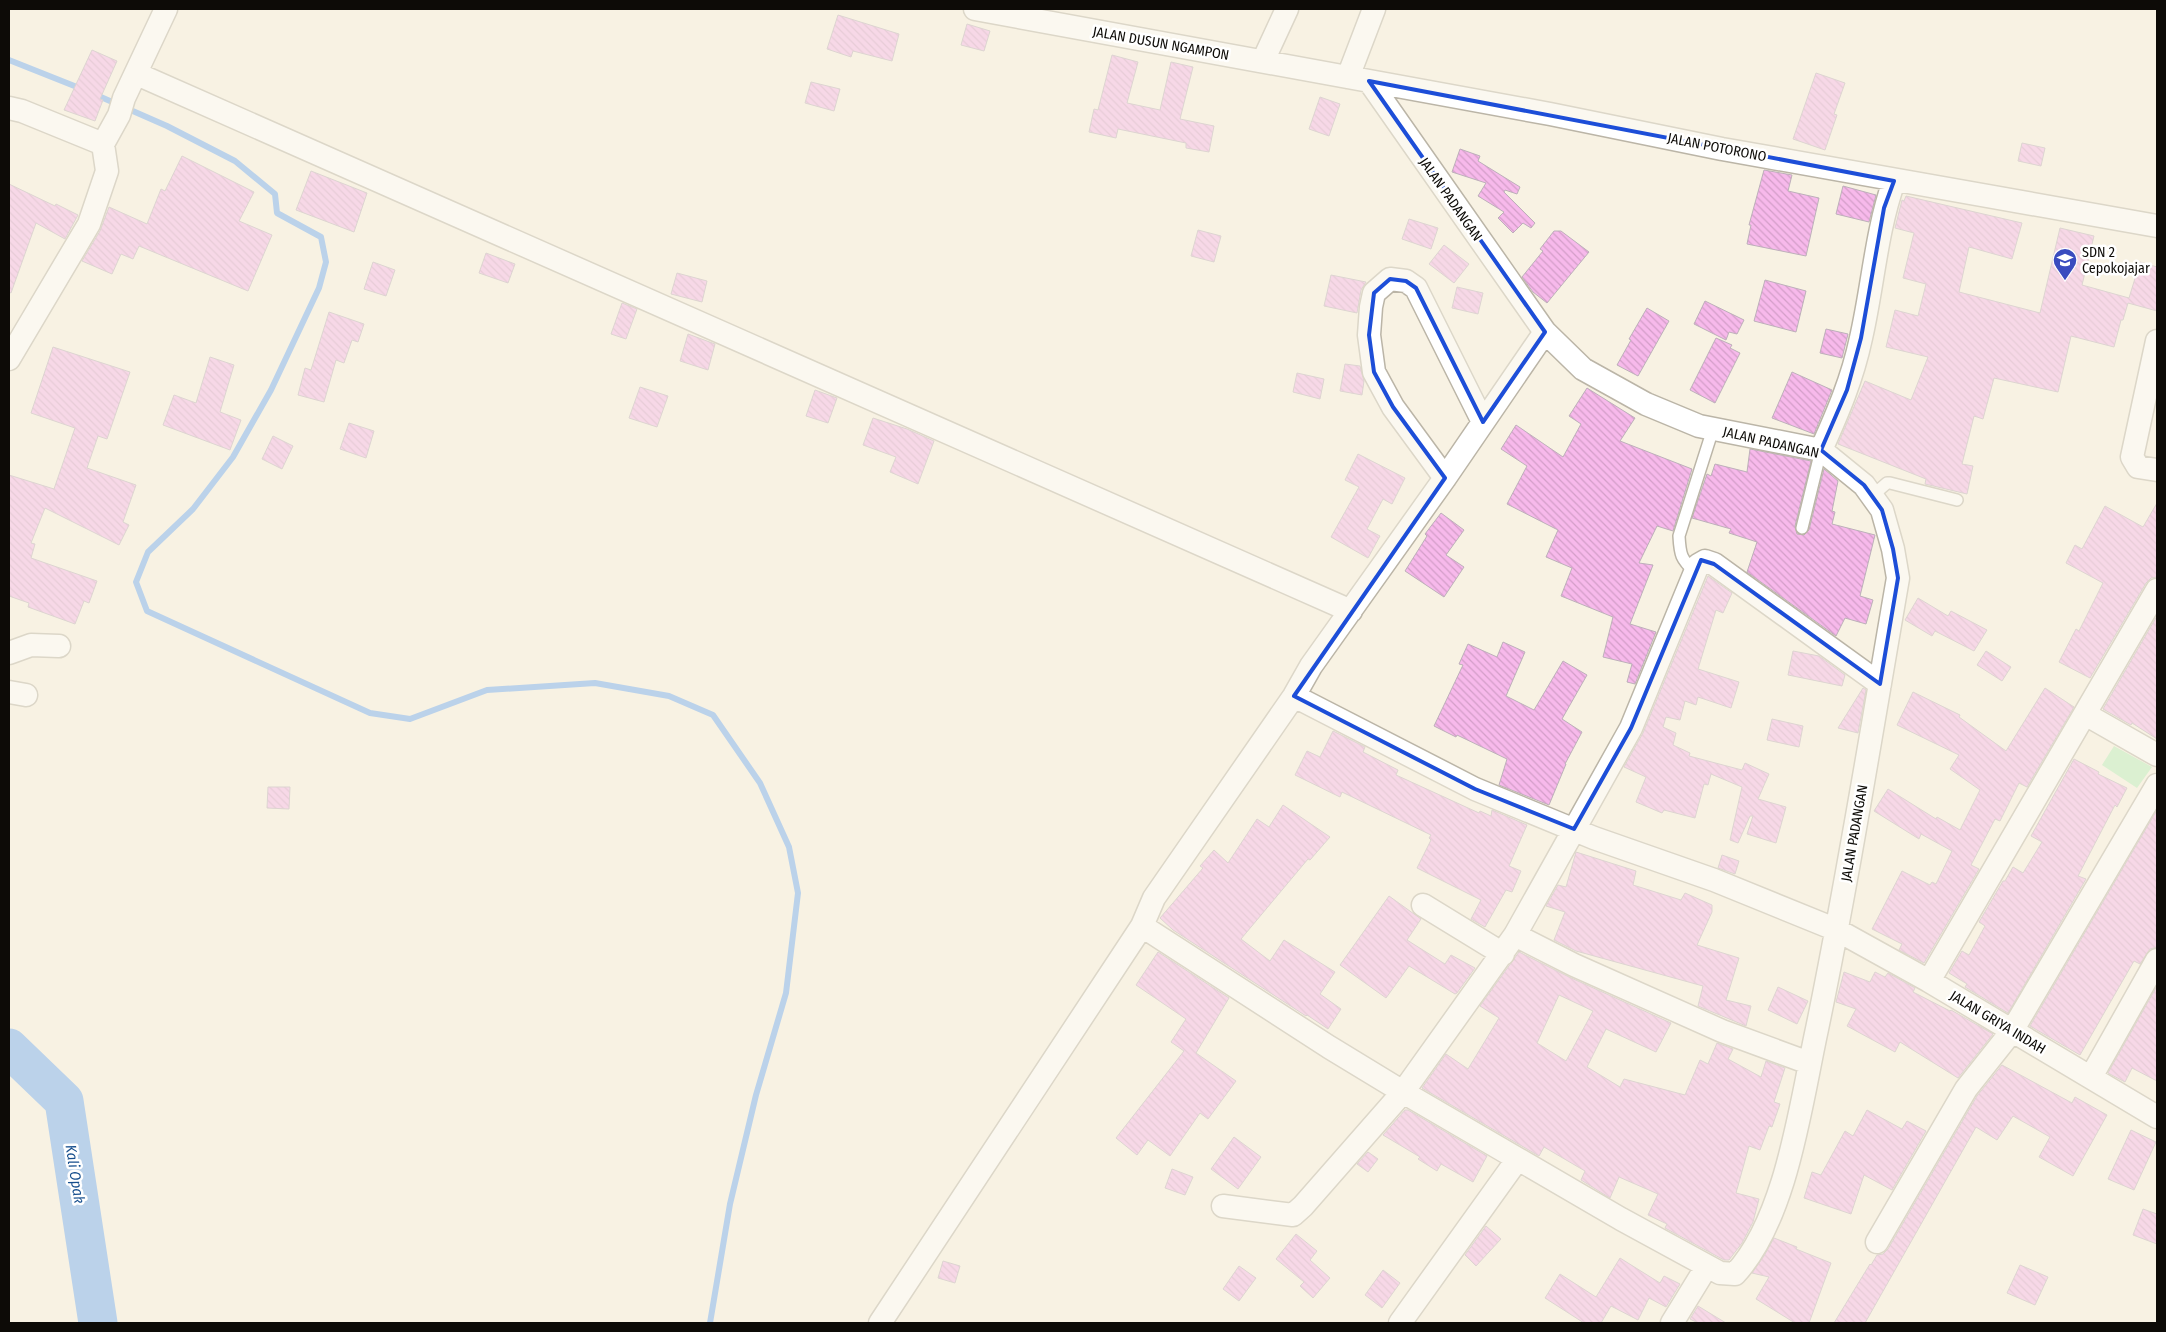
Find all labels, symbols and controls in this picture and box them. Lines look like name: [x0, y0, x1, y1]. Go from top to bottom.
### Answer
street label: JALAN DUSUN NGAMPON: [1091, 23, 1230, 64]
street label: JALAN POTORONO: [1666, 130, 1768, 165]
street label: JALAN PADANGAN: [1415, 154, 1486, 244]
place label: SDN 2 Cepokojajar: [2082, 244, 2150, 277]
school or university icon: SDN 2 Cepokojajar: [2052, 247, 2078, 281]
street label: JALAN PADANGAN: [1721, 423, 1821, 462]
street label: JALAN PADANGAN: [1838, 783, 1871, 883]
street label: JALAN GRIYA INDAH: [1947, 987, 2049, 1058]
water label: Kali Opak: [61, 1143, 89, 1205]

